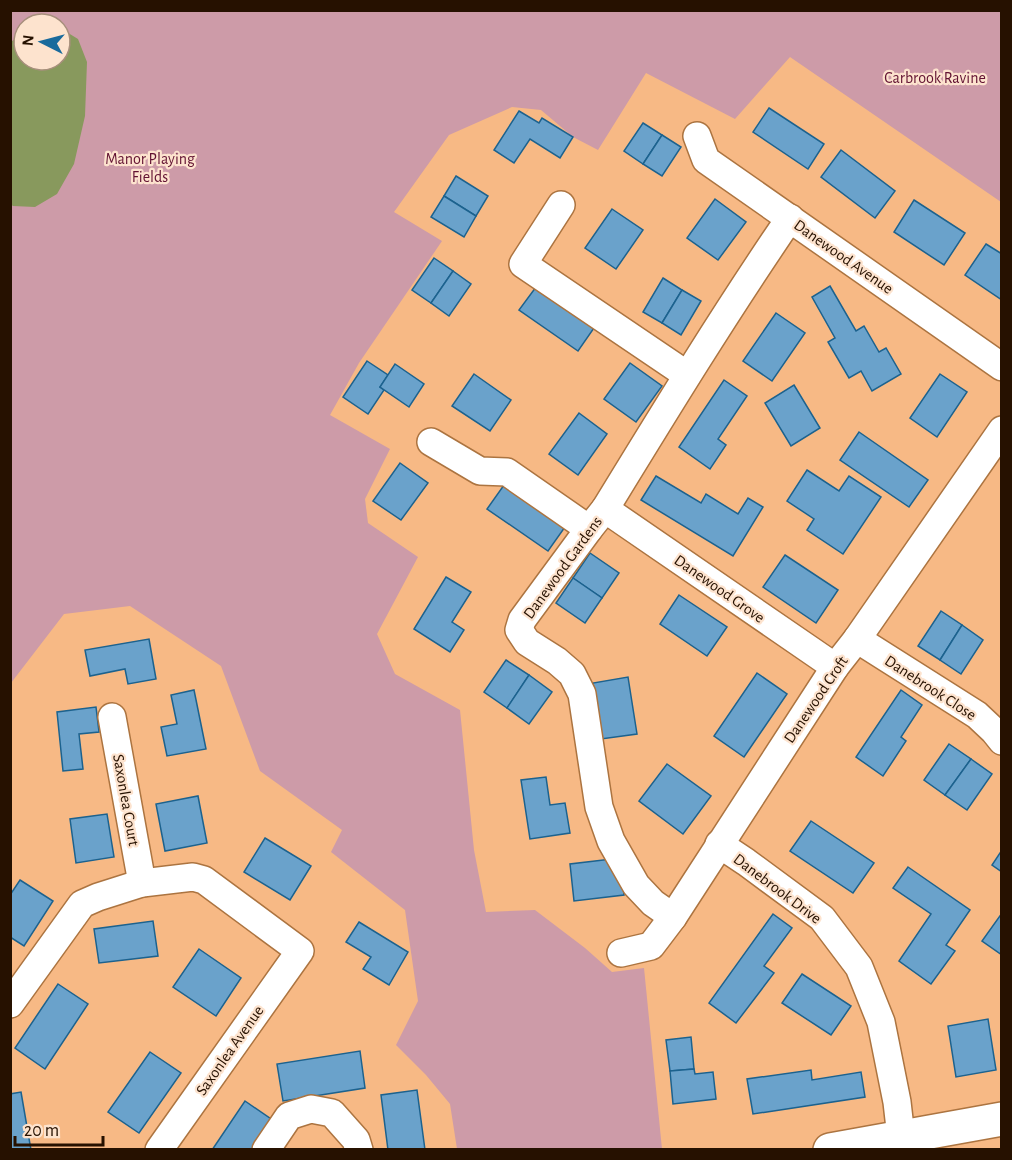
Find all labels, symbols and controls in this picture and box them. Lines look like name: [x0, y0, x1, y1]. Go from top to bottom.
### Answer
north arrow: [12, 12, 72, 72]
text: N: [20, 34, 37, 47]
park label: Carbrook Ravine: [884, 70, 986, 86]
park label: Manor Playing Fields: [105, 151, 195, 185]
street label: Danewood Avenue: [791, 217, 896, 297]
street label: Danewood Gardens: [520, 513, 605, 622]
street label: Danewood Grove: [671, 552, 768, 626]
street label: Danebrook Close: [882, 652, 979, 723]
street label: Danewood Croft: [781, 653, 851, 746]
street label: Saxonlea Court: [110, 753, 142, 847]
street label: Danebrook Drive: [731, 851, 824, 927]
street label: Saxonlea Avenue: [193, 1003, 267, 1098]
scale bar: [15, 1109, 104, 1147]
text: 20 m: [24, 1122, 59, 1140]

